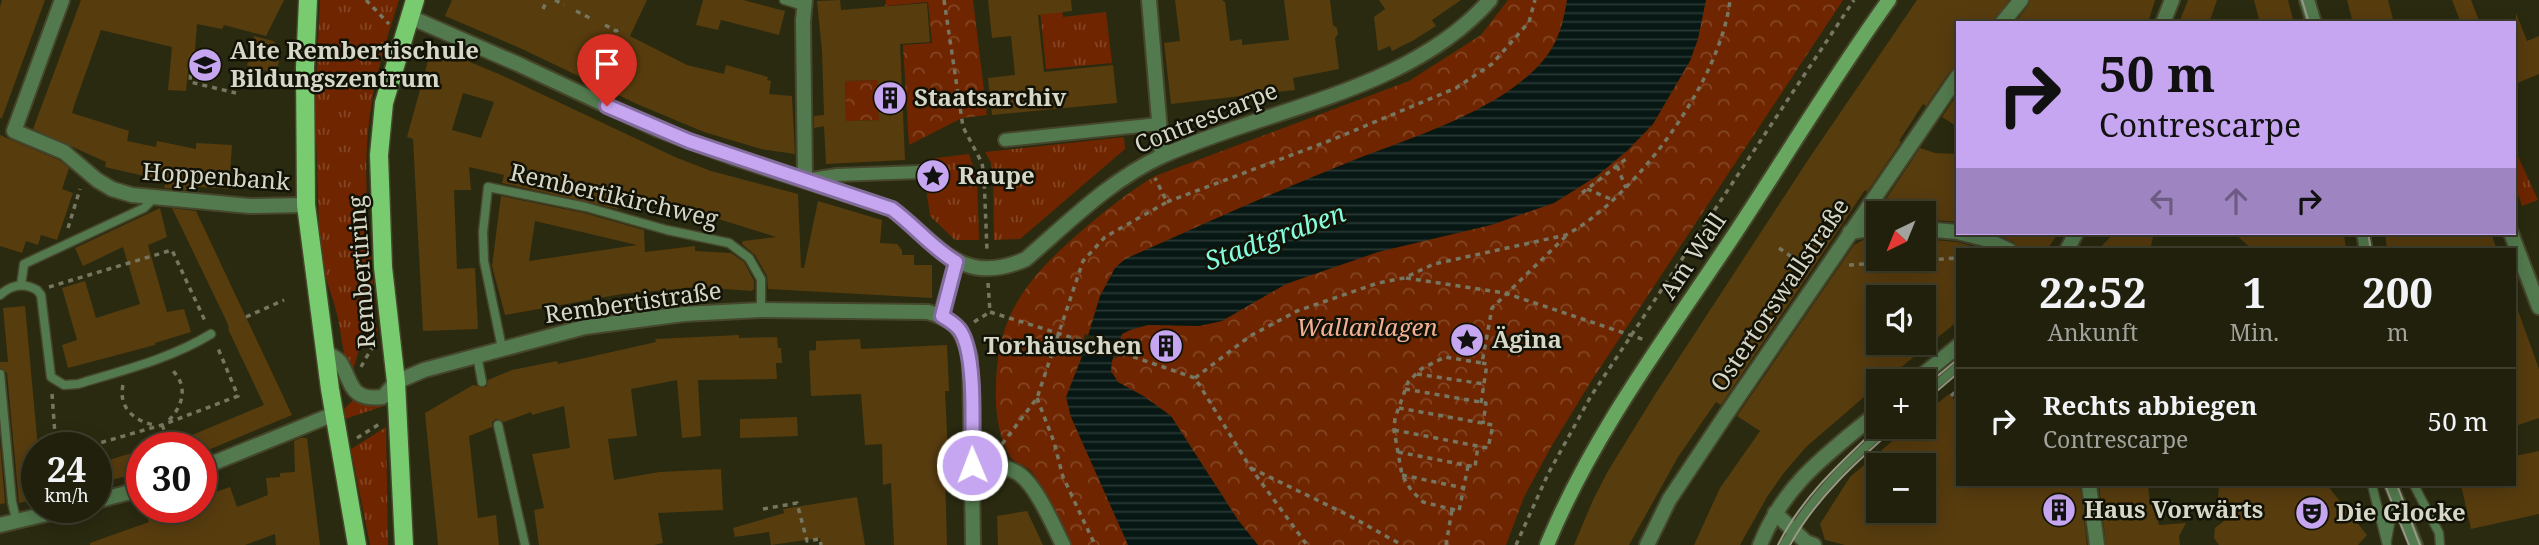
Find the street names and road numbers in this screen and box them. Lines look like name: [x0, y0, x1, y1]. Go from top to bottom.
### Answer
street label: Contrescarpe: [1129, 73, 1282, 160]
street label: Hoppenbank: [141, 154, 292, 197]
street label: Rembertikirchweg: [507, 155, 722, 235]
street label: Ostertorswallstraße: [1702, 191, 1856, 397]
street label: Rembertiring: [339, 194, 382, 350]
street label: Am Wall: [1651, 205, 1733, 305]
street label: Rembertistraße: [542, 273, 723, 330]

